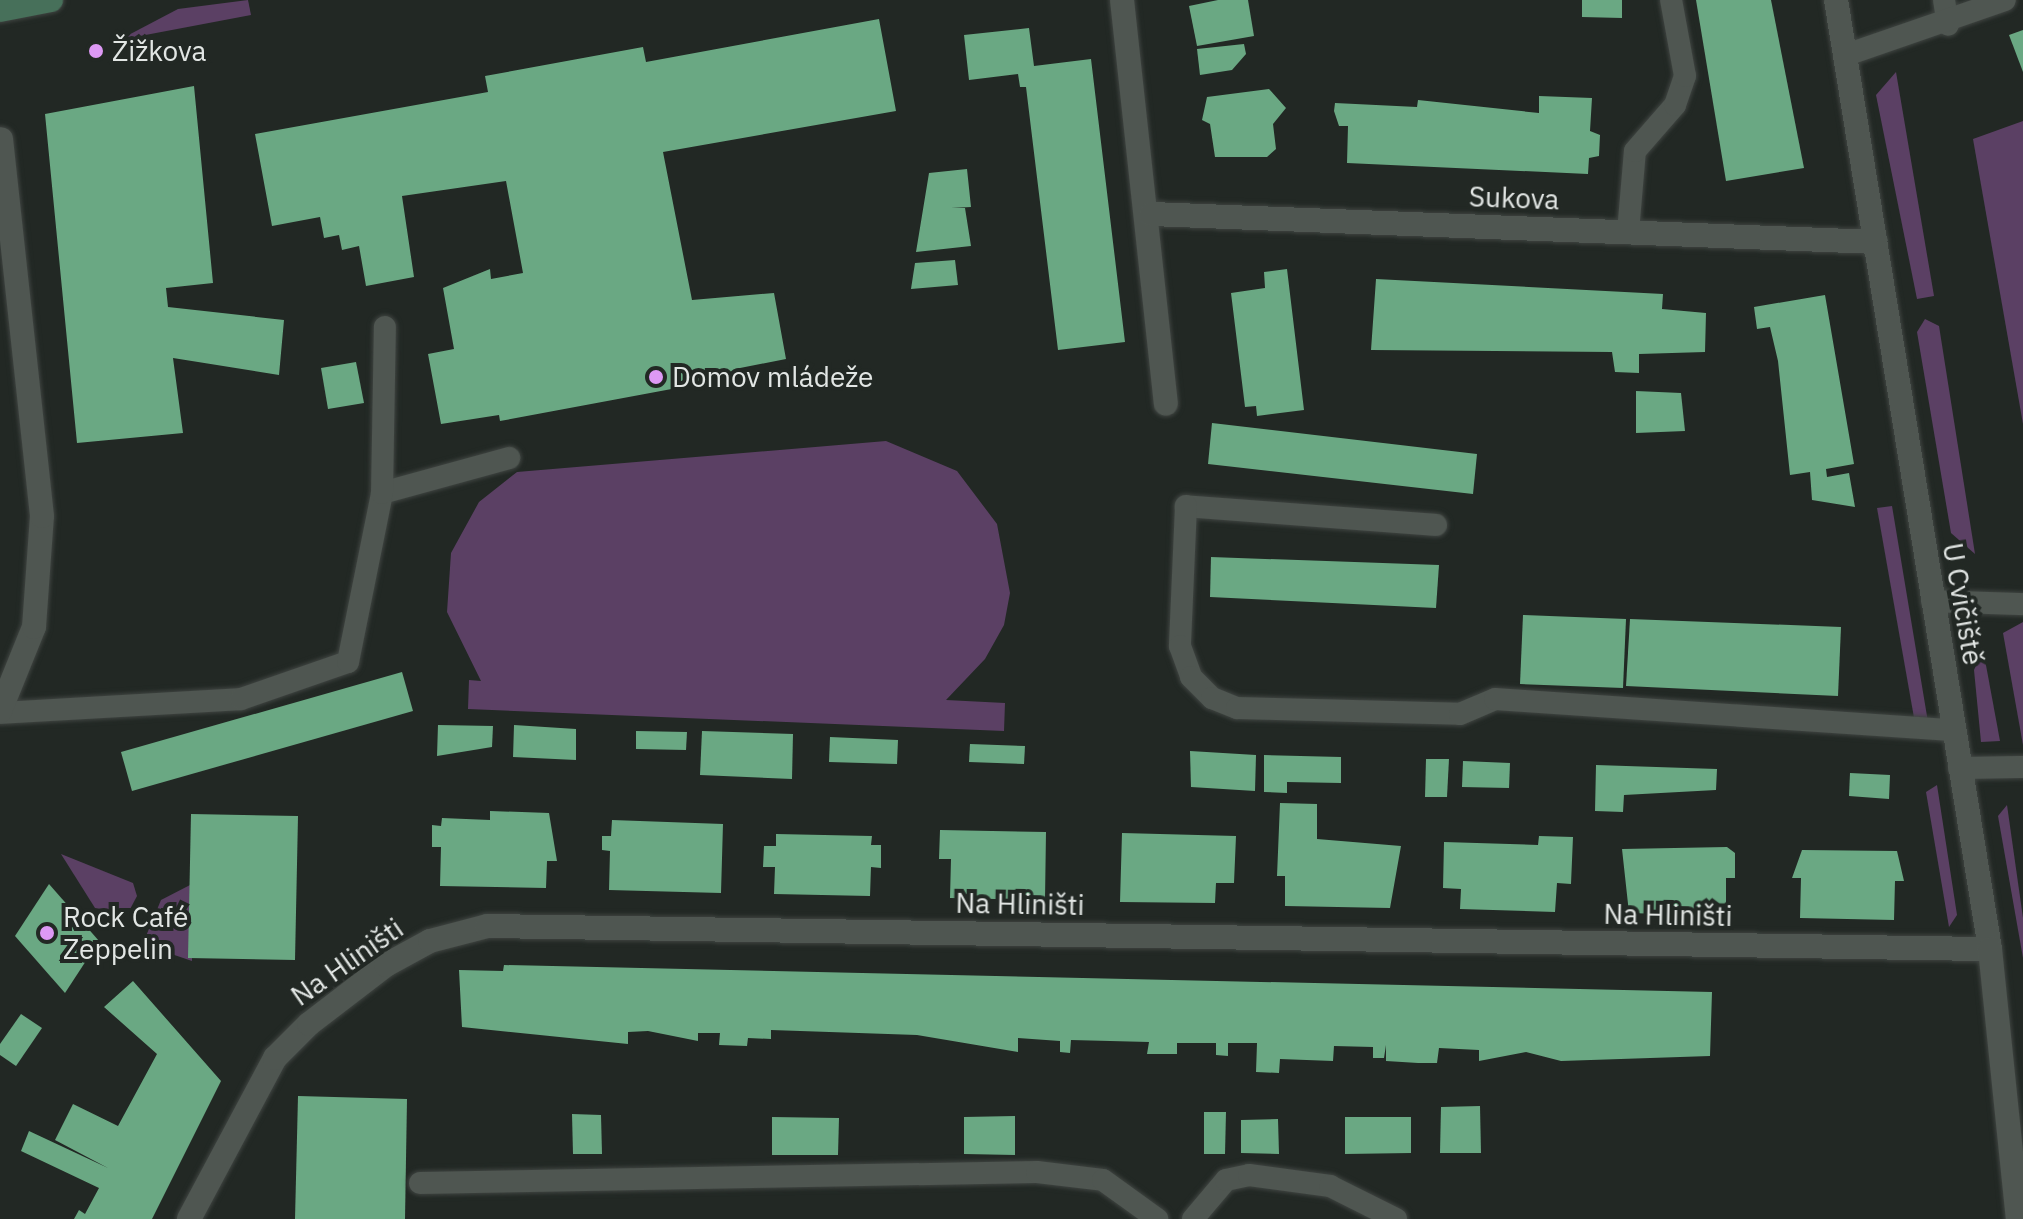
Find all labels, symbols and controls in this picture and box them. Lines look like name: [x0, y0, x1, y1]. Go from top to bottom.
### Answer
place label: Žižkova: [112, 34, 206, 68]
marker: Žižkova: [87, 42, 105, 60]
street label: Sukova: [1468, 180, 1560, 216]
place label: Domov mládeže: [672, 360, 873, 394]
marker: Domov mládeže: [647, 368, 665, 386]
street label: U Cvičiště: [1936, 540, 1990, 668]
street label: Na Hliništi: [955, 886, 1085, 922]
street label: Na Hliništi: [1603, 897, 1733, 933]
place label: Rock Café Zeppelin: [63, 900, 188, 966]
street label: Na Hliništi: [285, 911, 409, 1013]
marker: Rock Café Zeppelin: [38, 924, 56, 942]

